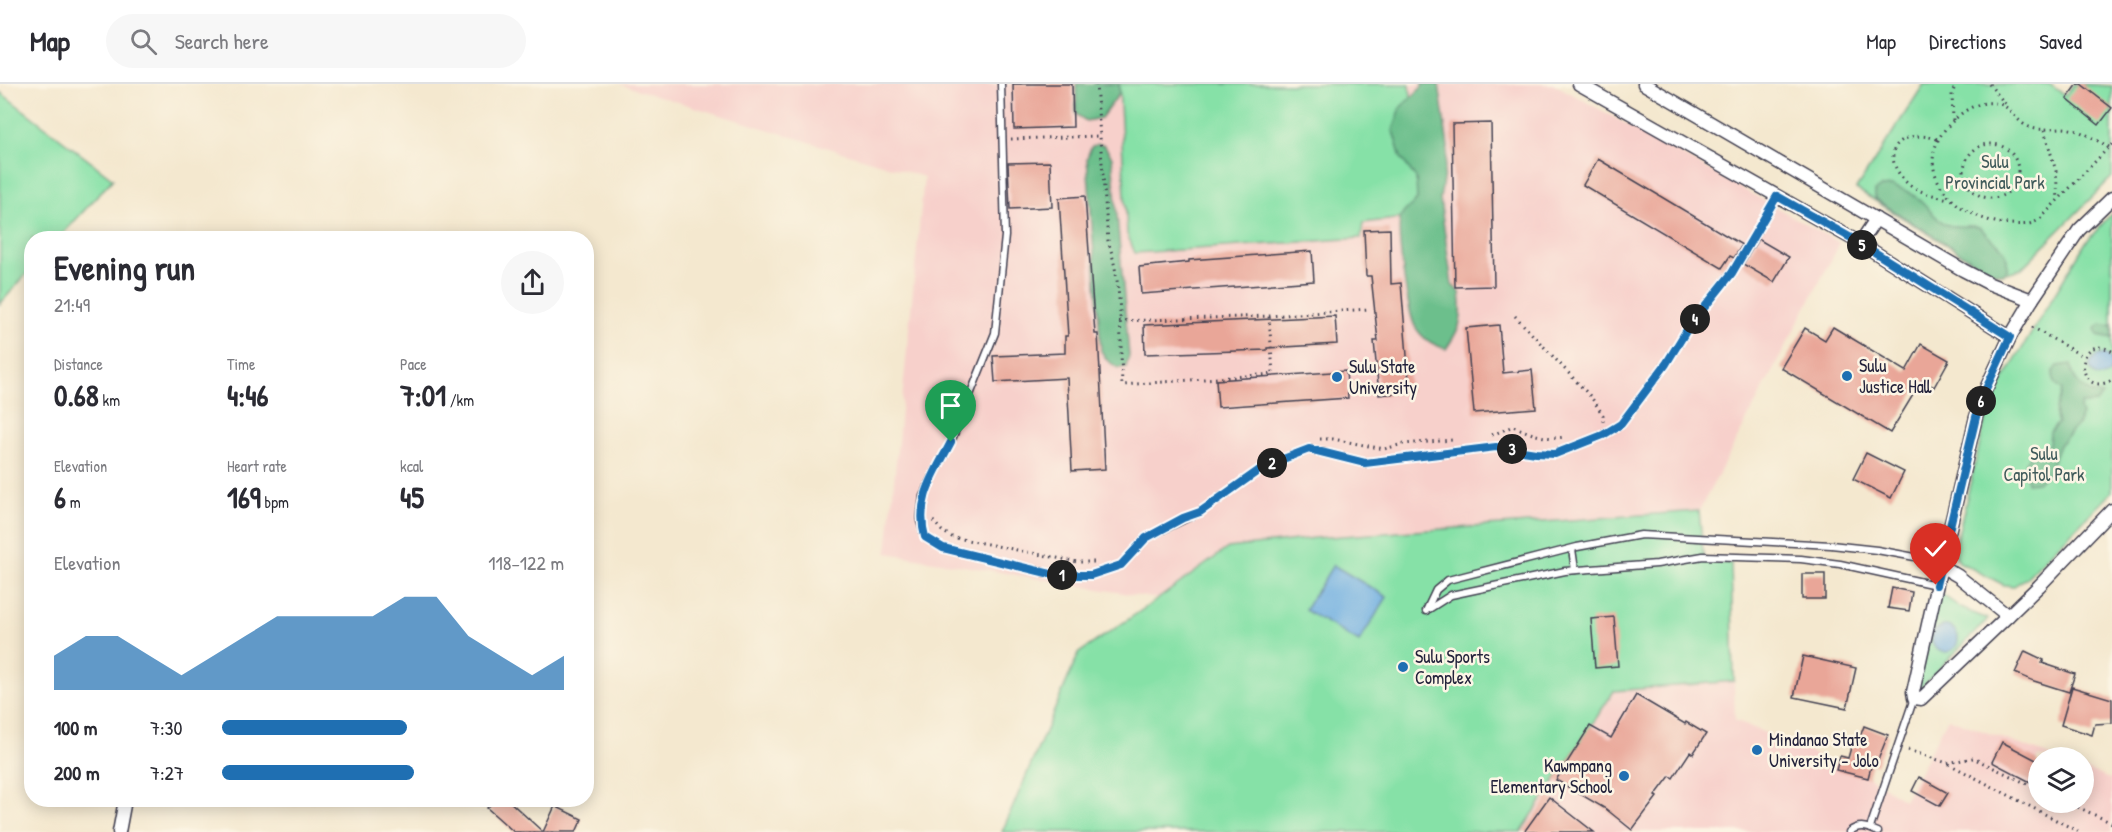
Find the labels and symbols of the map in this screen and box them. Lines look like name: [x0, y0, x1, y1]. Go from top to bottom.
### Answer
park label: Sulu Provincial Park: [1945, 149, 2045, 195]
pin: 5: [1847, 230, 1877, 260]
pin: 4: [1680, 304, 1710, 334]
place label: Sulu Justice Hall: [1859, 353, 1932, 399]
place label: Sulu State University: [1349, 354, 1418, 400]
marker: Sulu Justice Hall: [1840, 369, 1854, 383]
marker: Sulu State University: [1330, 370, 1344, 384]
pin: [925, 380, 976, 442]
pin: 6: [1966, 386, 1996, 416]
pin: 3: [1497, 434, 1527, 464]
park label: Sulu Capitol Park: [2003, 441, 2085, 487]
pin: 2: [1257, 448, 1287, 478]
pin: [1910, 523, 1961, 585]
pin: 1: [1047, 560, 1077, 590]
place label: Sulu Sports Complex: [1415, 644, 1490, 690]
marker: Sulu Sports Complex: [1396, 660, 1410, 674]
place label: Mindanao State University - Jolo: [1769, 727, 1879, 773]
marker: Mindanao State University - Jolo: [1750, 743, 1764, 757]
place label: Kawmpang Elementary School: [1491, 753, 1612, 799]
marker: Kawmpang Elementary School: [1617, 769, 1631, 783]

